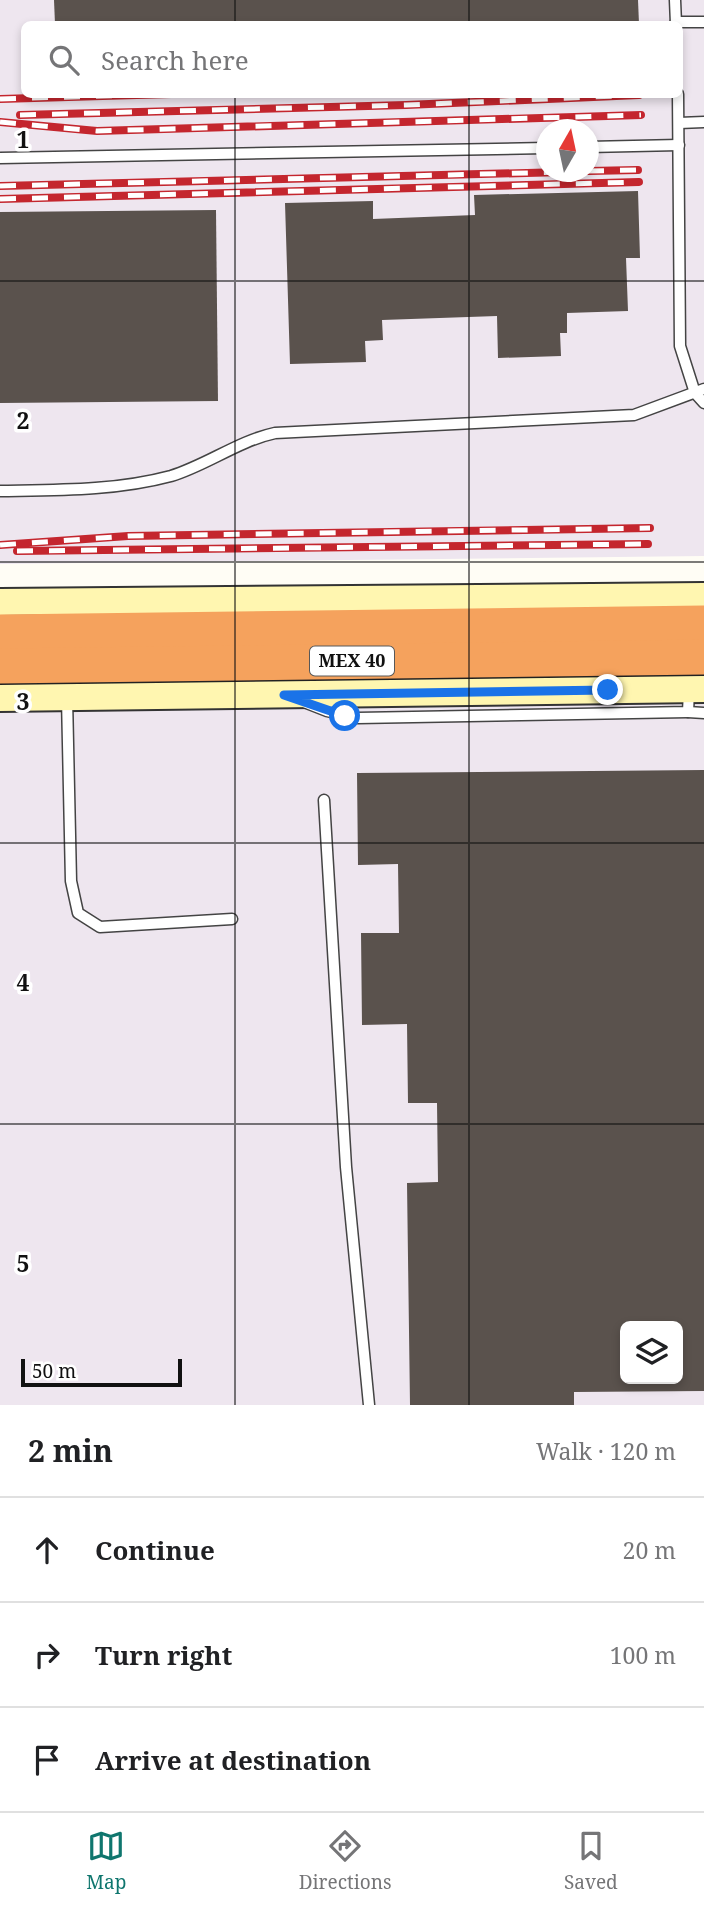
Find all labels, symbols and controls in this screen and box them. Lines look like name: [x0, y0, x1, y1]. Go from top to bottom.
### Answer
search box: [21, 21, 683, 98]
icon: search: [45, 41, 83, 79]
text: Search here: [101, 42, 249, 78]
north arrow: [536, 119, 599, 182]
text: 1: [17, 123, 30, 155]
text: 2: [17, 404, 30, 436]
road number: MEX 40: [310, 646, 394, 676]
route end: [592, 674, 623, 705]
text: 3: [17, 685, 30, 717]
route start: [329, 700, 360, 731]
text: 4: [17, 966, 30, 998]
text: 5: [17, 1247, 30, 1279]
map controls: [620, 1321, 683, 1384]
button: layers: [620, 1321, 683, 1384]
scale bar: [21, 1356, 182, 1388]
text: 50 m: [32, 1358, 76, 1384]
text: 2 min: [28, 1430, 113, 1471]
text: Walk · 120 m: [536, 1435, 676, 1467]
icon: ahead: [28, 1531, 66, 1569]
text: Continue: [95, 1532, 215, 1568]
text: 20 m: [623, 1534, 676, 1566]
icon: right: [28, 1636, 66, 1674]
text: Turn right: [95, 1637, 232, 1673]
text: 100 m: [610, 1639, 676, 1671]
icon: arrive: [28, 1741, 66, 1779]
text: Arrive at destination: [95, 1742, 371, 1778]
tab: Map: [86, 1827, 126, 1895]
tab: Directions: [299, 1827, 392, 1895]
tab: Saved: [564, 1827, 618, 1895]

